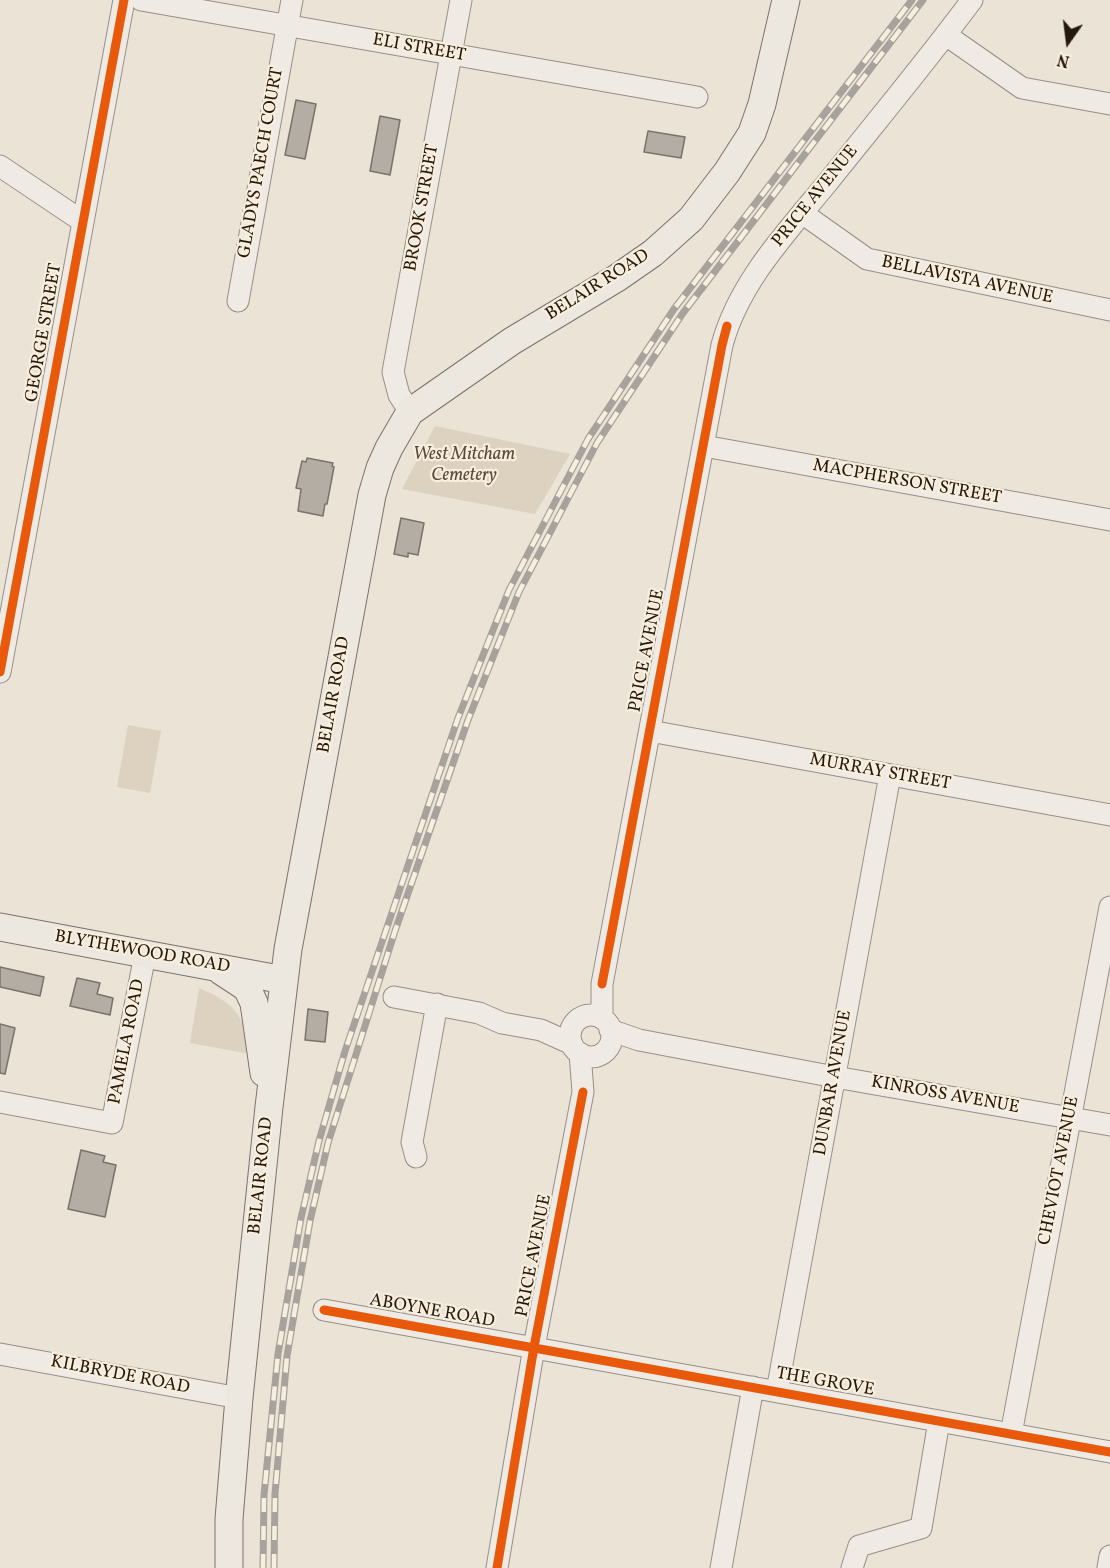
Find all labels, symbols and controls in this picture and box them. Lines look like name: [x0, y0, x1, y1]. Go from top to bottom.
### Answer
north arrow: [1038, 12, 1098, 72]
street label: ELI STREET: [371, 30, 467, 68]
text: N: [1055, 47, 1072, 72]
street label: GLADYS PAECH COURT: [235, 66, 289, 260]
street label: PRICE AVENUE: [768, 142, 864, 252]
street label: BROOK STREET: [401, 143, 445, 273]
street label: BELAIR ROAD: [542, 246, 654, 326]
street label: BELLAVISTA AVENUE: [879, 252, 1055, 310]
street label: GEORGE STREET: [22, 262, 68, 404]
park label: West Mitcham Cemetery: [413, 445, 515, 488]
street label: MACPHERSON STREET: [811, 456, 1003, 510]
street label: PRICE AVENUE: [625, 588, 671, 714]
street label: BELAIR ROAD: [314, 635, 356, 755]
street label: MURRAY STREET: [808, 750, 952, 796]
street label: BLYTHEWOOD ROAD: [53, 927, 231, 979]
street label: PAMELA ROAD: [105, 978, 151, 1106]
street label: DUNBAR AVENUE: [811, 1009, 857, 1157]
street label: KINROSS AVENUE: [869, 1072, 1021, 1120]
street label: CHEVIOT AVENUE: [1035, 1095, 1085, 1247]
street label: BELAIR ROAD: [245, 1116, 279, 1236]
street label: PRICE AVENUE: [512, 1193, 558, 1319]
street label: ABOYNE ROAD: [368, 1290, 496, 1334]
street label: KILBRYDE ROAD: [49, 1352, 191, 1400]
street label: THE GROVE: [774, 1364, 876, 1402]

